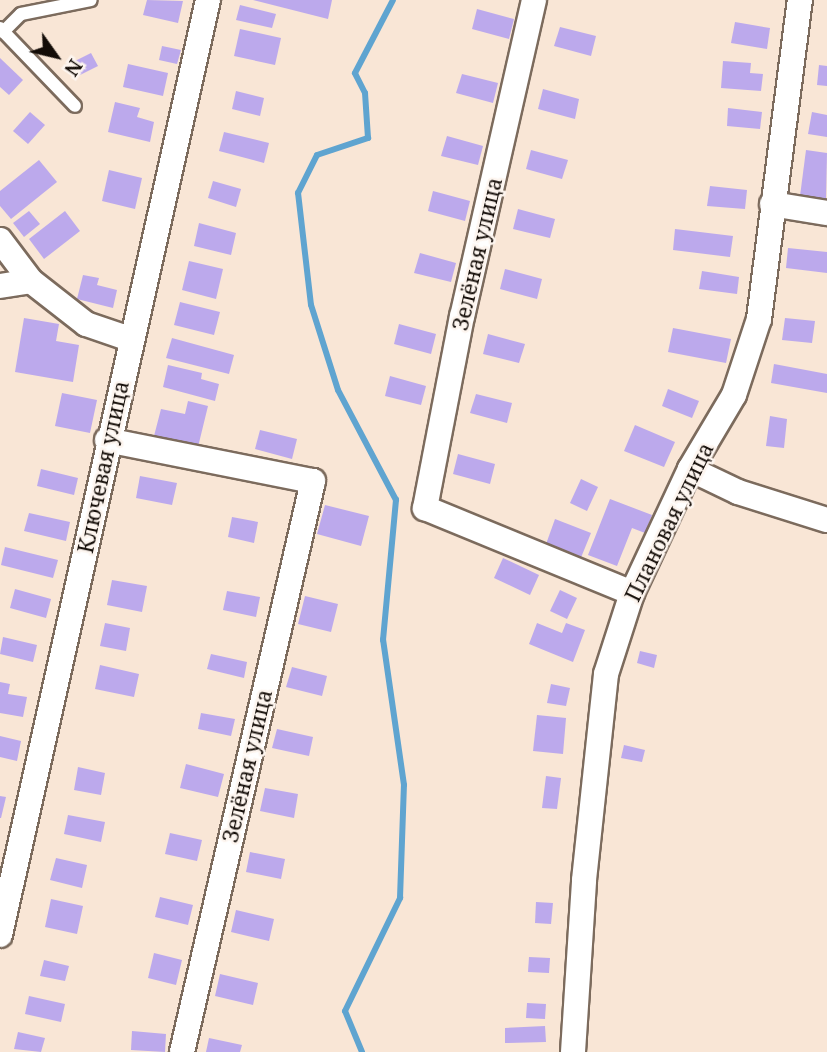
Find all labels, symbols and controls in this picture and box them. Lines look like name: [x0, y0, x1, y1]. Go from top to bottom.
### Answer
north arrow: [21, 21, 91, 91]
text: N: [58, 54, 88, 81]
street label: Зелёная улица: [447, 175, 507, 333]
street label: Ключевая улица: [72, 379, 134, 555]
street label: Плановая улица: [620, 439, 718, 605]
street label: Зелёная улица: [217, 687, 277, 845]

